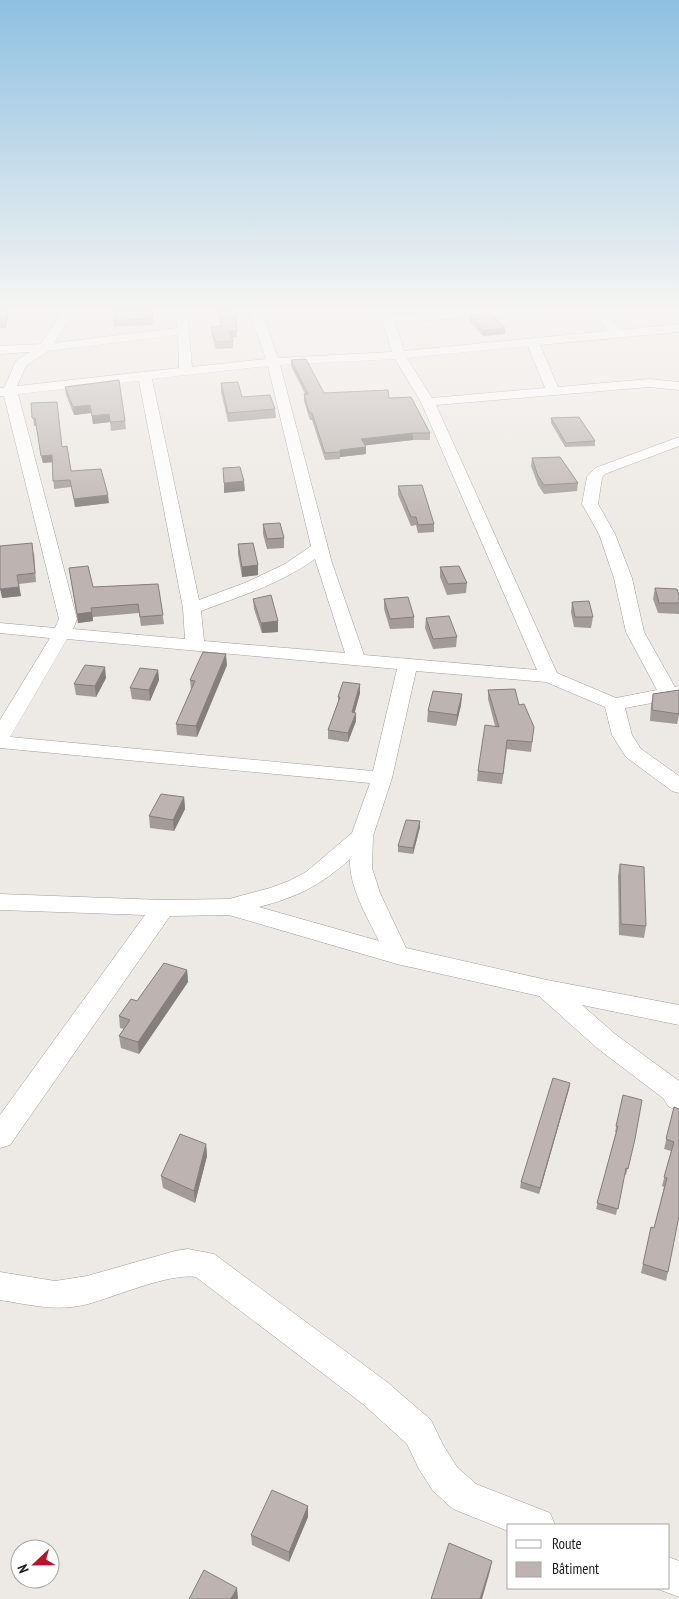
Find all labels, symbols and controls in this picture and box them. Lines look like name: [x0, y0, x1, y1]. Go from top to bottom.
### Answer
legend: [507, 1524, 669, 1589]
text: Route: [552, 1534, 582, 1553]
north arrow: [10, 1539, 60, 1589]
text: Bâtiment: [552, 1559, 599, 1578]
text: N: [13, 1562, 33, 1576]

